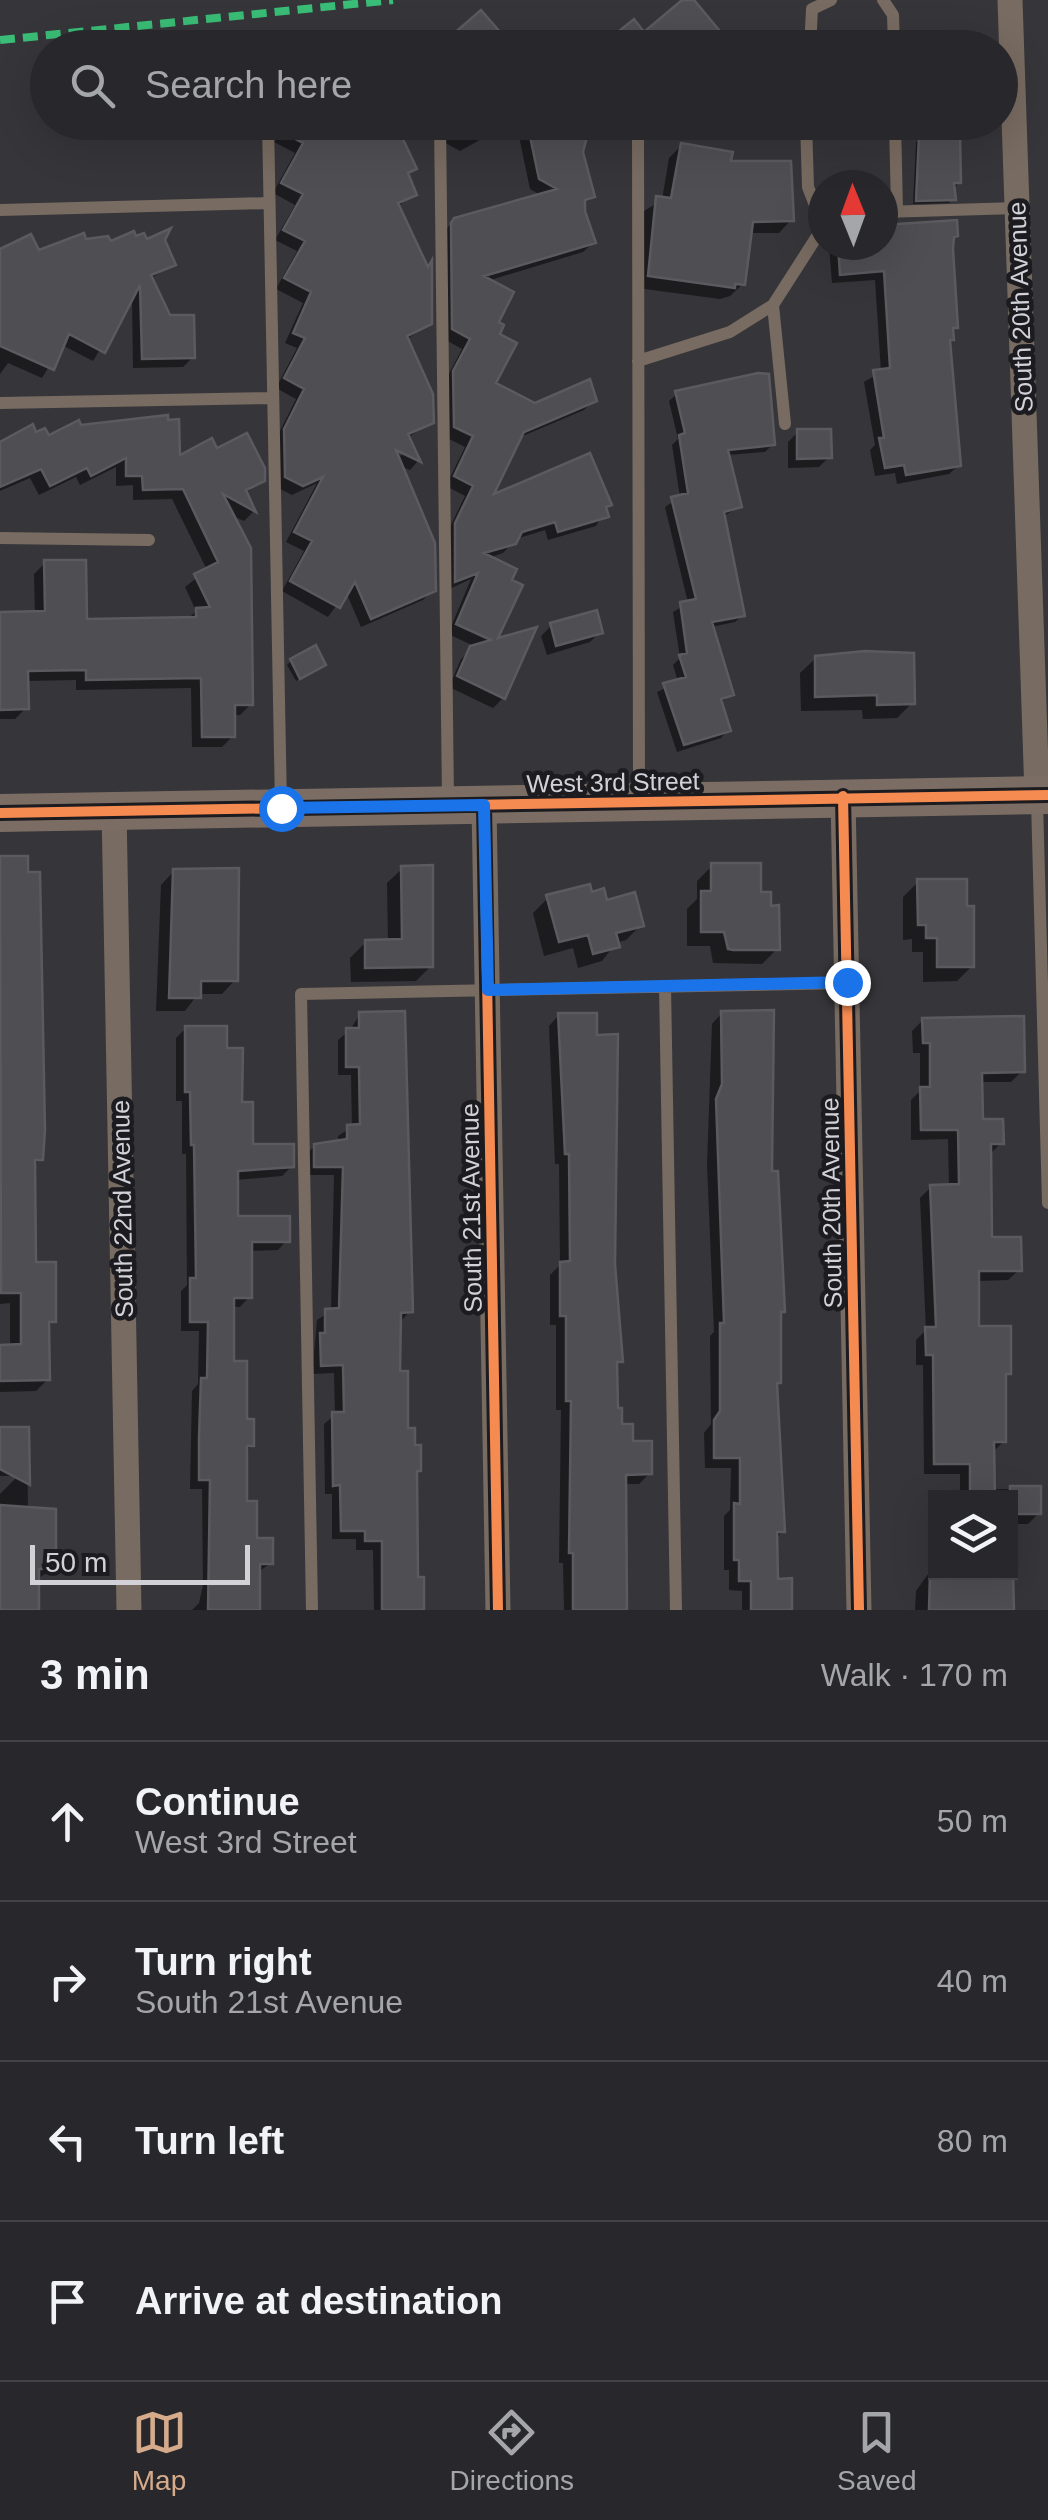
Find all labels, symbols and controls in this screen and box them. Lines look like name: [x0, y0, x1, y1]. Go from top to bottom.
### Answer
search box: [30, 30, 1018, 140]
icon: search: [65, 58, 120, 113]
text: Search here: [145, 64, 352, 106]
north arrow: [808, 170, 898, 260]
street label: South 20th Avenue: [1002, 201, 1038, 413]
street label: West 3rd Street: [526, 766, 700, 798]
route start: [259, 786, 305, 832]
route end: [825, 960, 871, 1006]
street label: South 20th Avenue: [815, 1097, 847, 1309]
street label: South 22nd Avenue: [106, 1100, 138, 1318]
street label: South 21st Avenue: [455, 1103, 487, 1313]
map controls: [928, 1490, 1018, 1580]
button: layers: [928, 1490, 1018, 1580]
scale bar: [30, 1540, 250, 1584]
text: 50 m: [45, 1547, 107, 1578]
text: 3 min: [40, 1651, 150, 1698]
text: Walk · 170 m: [821, 1657, 1008, 1693]
text: Continue: [135, 1781, 300, 1823]
icon: ahead: [40, 1794, 95, 1849]
text: 50 m: [937, 1803, 1008, 1839]
text: West 3rd Street: [135, 1824, 357, 1860]
text: Turn right: [135, 1941, 312, 1983]
icon: right: [40, 1954, 95, 2009]
text: 40 m: [937, 1963, 1008, 1999]
text: South 21st Avenue: [135, 1984, 403, 2020]
icon: left: [40, 2114, 95, 2169]
text: Turn left: [135, 2120, 284, 2162]
text: 80 m: [937, 2123, 1008, 2159]
icon: arrive: [40, 2274, 95, 2329]
text: Arrive at destination: [135, 2280, 502, 2322]
tab: Map: [132, 2405, 187, 2497]
tab: Directions: [450, 2405, 574, 2497]
tab: Saved: [837, 2405, 916, 2497]

